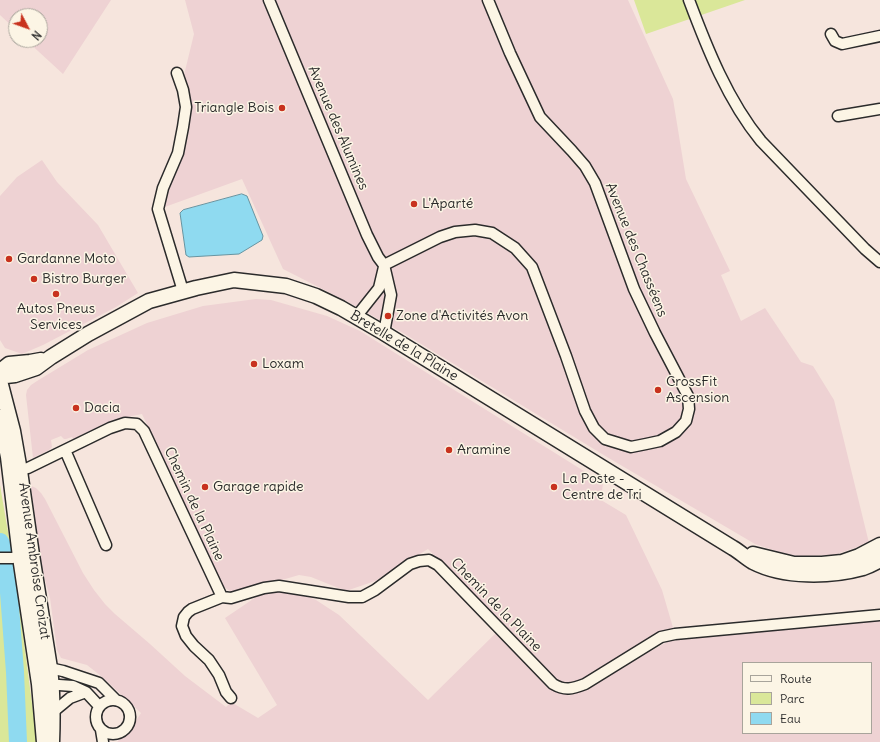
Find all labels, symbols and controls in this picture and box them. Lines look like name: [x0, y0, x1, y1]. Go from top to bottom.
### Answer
north arrow: [8, 8, 48, 48]
text: N: [29, 28, 44, 43]
street label: Avenue des Alumines: [304, 63, 372, 193]
place label: Triangle Bois: [194, 100, 274, 116]
marker: Triangle Bois: [277, 103, 287, 113]
street label: Avenue des Chasséens: [601, 180, 671, 320]
place label: L'Aparté: [422, 196, 473, 212]
marker: L'Aparté: [409, 199, 419, 209]
place label: Gardanne Moto: [17, 251, 116, 267]
marker: Gardanne Moto: [4, 254, 14, 264]
place label: Bistro Burger: [42, 271, 126, 287]
marker: Bistro Burger: [29, 274, 39, 284]
marker: Autos Pneus Services: [51, 289, 61, 299]
place label: Autos Pneus Services: [17, 301, 95, 334]
street label: Bretelle de la Plaine: [347, 307, 461, 385]
place label: Zone d'Activités Avon: [396, 308, 528, 324]
marker: Zone d'Activités Avon: [383, 311, 393, 321]
place label: Loxam: [262, 356, 304, 372]
marker: Loxam: [249, 359, 259, 369]
place label: CrossFit Ascension: [666, 374, 729, 406]
marker: CrossFit Ascension: [653, 385, 663, 395]
place label: Dacia: [84, 400, 120, 416]
marker: Dacia: [71, 403, 81, 413]
place label: Aramine: [457, 442, 511, 458]
street label: Chemin de la Plaine: [160, 444, 228, 564]
marker: Aramine: [444, 445, 454, 455]
place label: La Poste - Centre de Tri: [562, 471, 642, 504]
place label: Garage rapide: [213, 479, 304, 495]
street label: Avenue Ambroise Croizat: [15, 482, 53, 640]
marker: Garage rapide: [200, 482, 210, 492]
marker: La Poste - Centre de Tri: [549, 482, 559, 492]
street label: Chemin de la Plaine: [447, 555, 545, 655]
legend: [742, 662, 872, 734]
text: Route: [780, 671, 812, 686]
text: Parc: [780, 691, 805, 706]
text: Eau: [780, 711, 801, 726]

